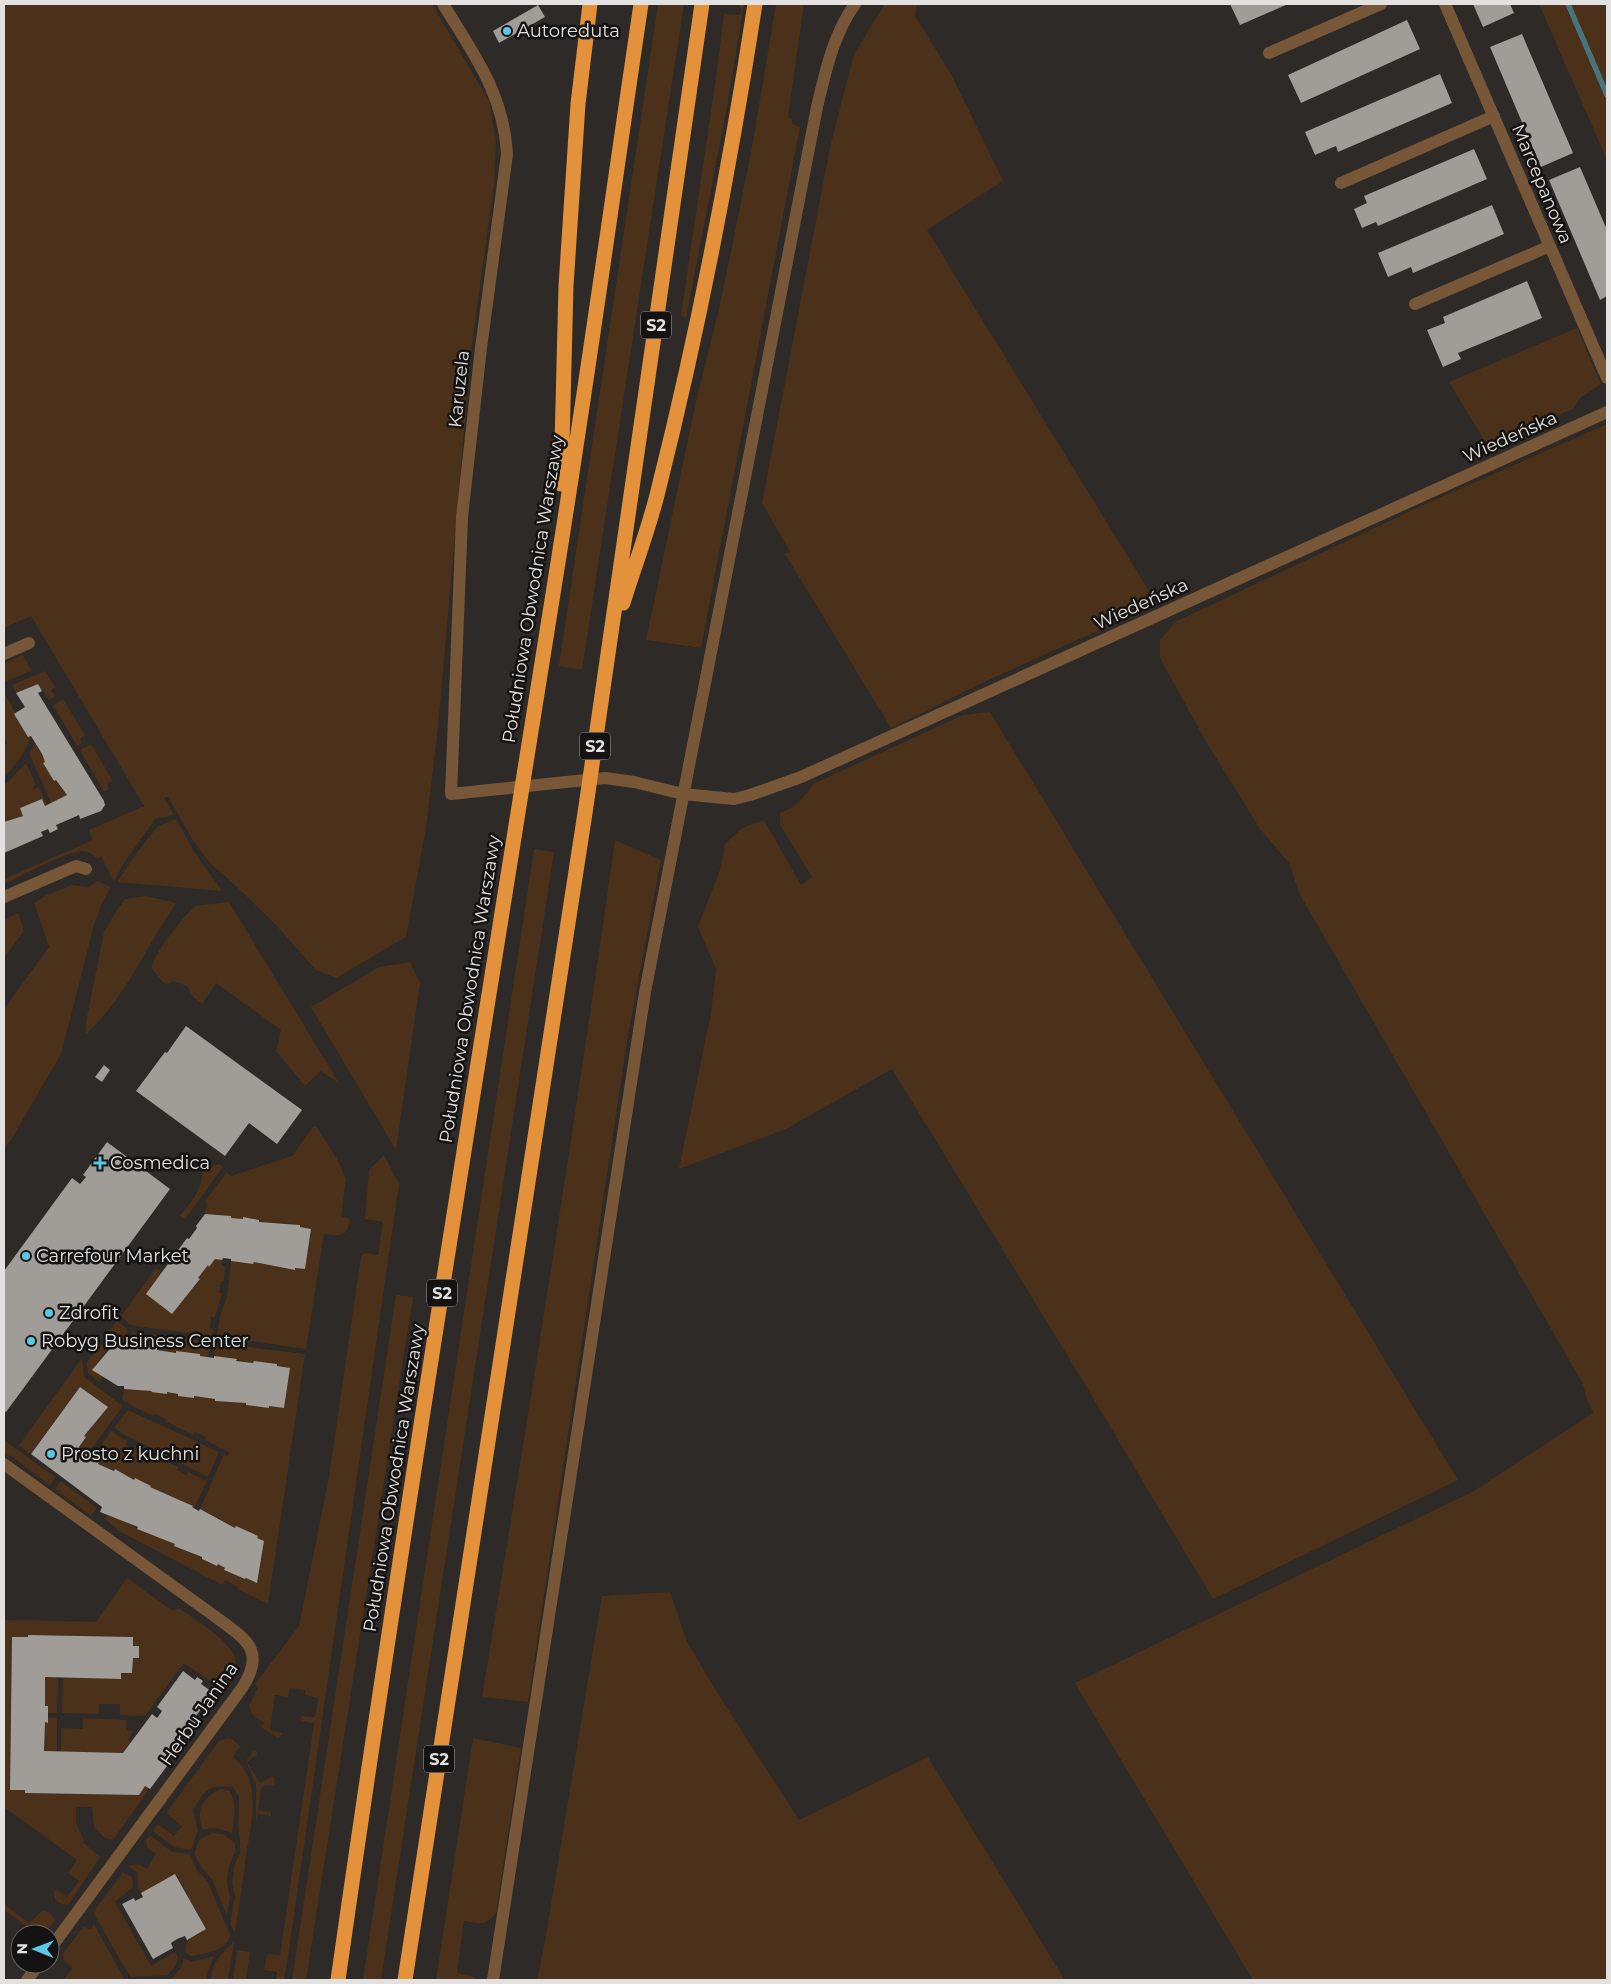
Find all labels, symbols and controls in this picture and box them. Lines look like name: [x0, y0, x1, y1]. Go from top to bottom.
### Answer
place label: Autoreduta: [517, 20, 620, 42]
marker: Autoreduta: [501, 25, 513, 37]
street label: Marcepanowa: [1507, 121, 1577, 247]
road number: S2: [641, 312, 671, 338]
street label: Karuzela: [444, 349, 474, 429]
street label: Wiedeńska: [1460, 406, 1560, 468]
street label: Południowa Obwodnica Warszawy: [498, 433, 568, 745]
street label: Wiedeńska: [1091, 573, 1191, 635]
road number: S2: [580, 732, 610, 759]
street label: Południowa Obwodnica Warszawy: [435, 833, 505, 1145]
place label: Cosmedica: [110, 1152, 210, 1174]
marker: Cosmedica: [94, 1157, 106, 1169]
place label: Carrefour Market: [36, 1245, 189, 1267]
marker: Carrefour Market: [20, 1250, 32, 1262]
road number: S2: [427, 1280, 457, 1306]
place label: Zdrofit: [59, 1302, 119, 1324]
marker: Zdrofit: [43, 1307, 55, 1319]
street label: Południowa Obwodnica Warszawy: [359, 1322, 429, 1634]
place label: Robyg Business Center: [41, 1330, 249, 1352]
marker: Robyg Business Center: [25, 1335, 37, 1347]
place label: Prosto z kuchni: [61, 1443, 199, 1465]
marker: Prosto z kuchni: [45, 1448, 57, 1460]
street label: Herbu Janina: [155, 1658, 243, 1770]
road number: S2: [424, 1746, 454, 1772]
north arrow: [10, 1924, 60, 1974]
text: N: [13, 1943, 31, 1955]

